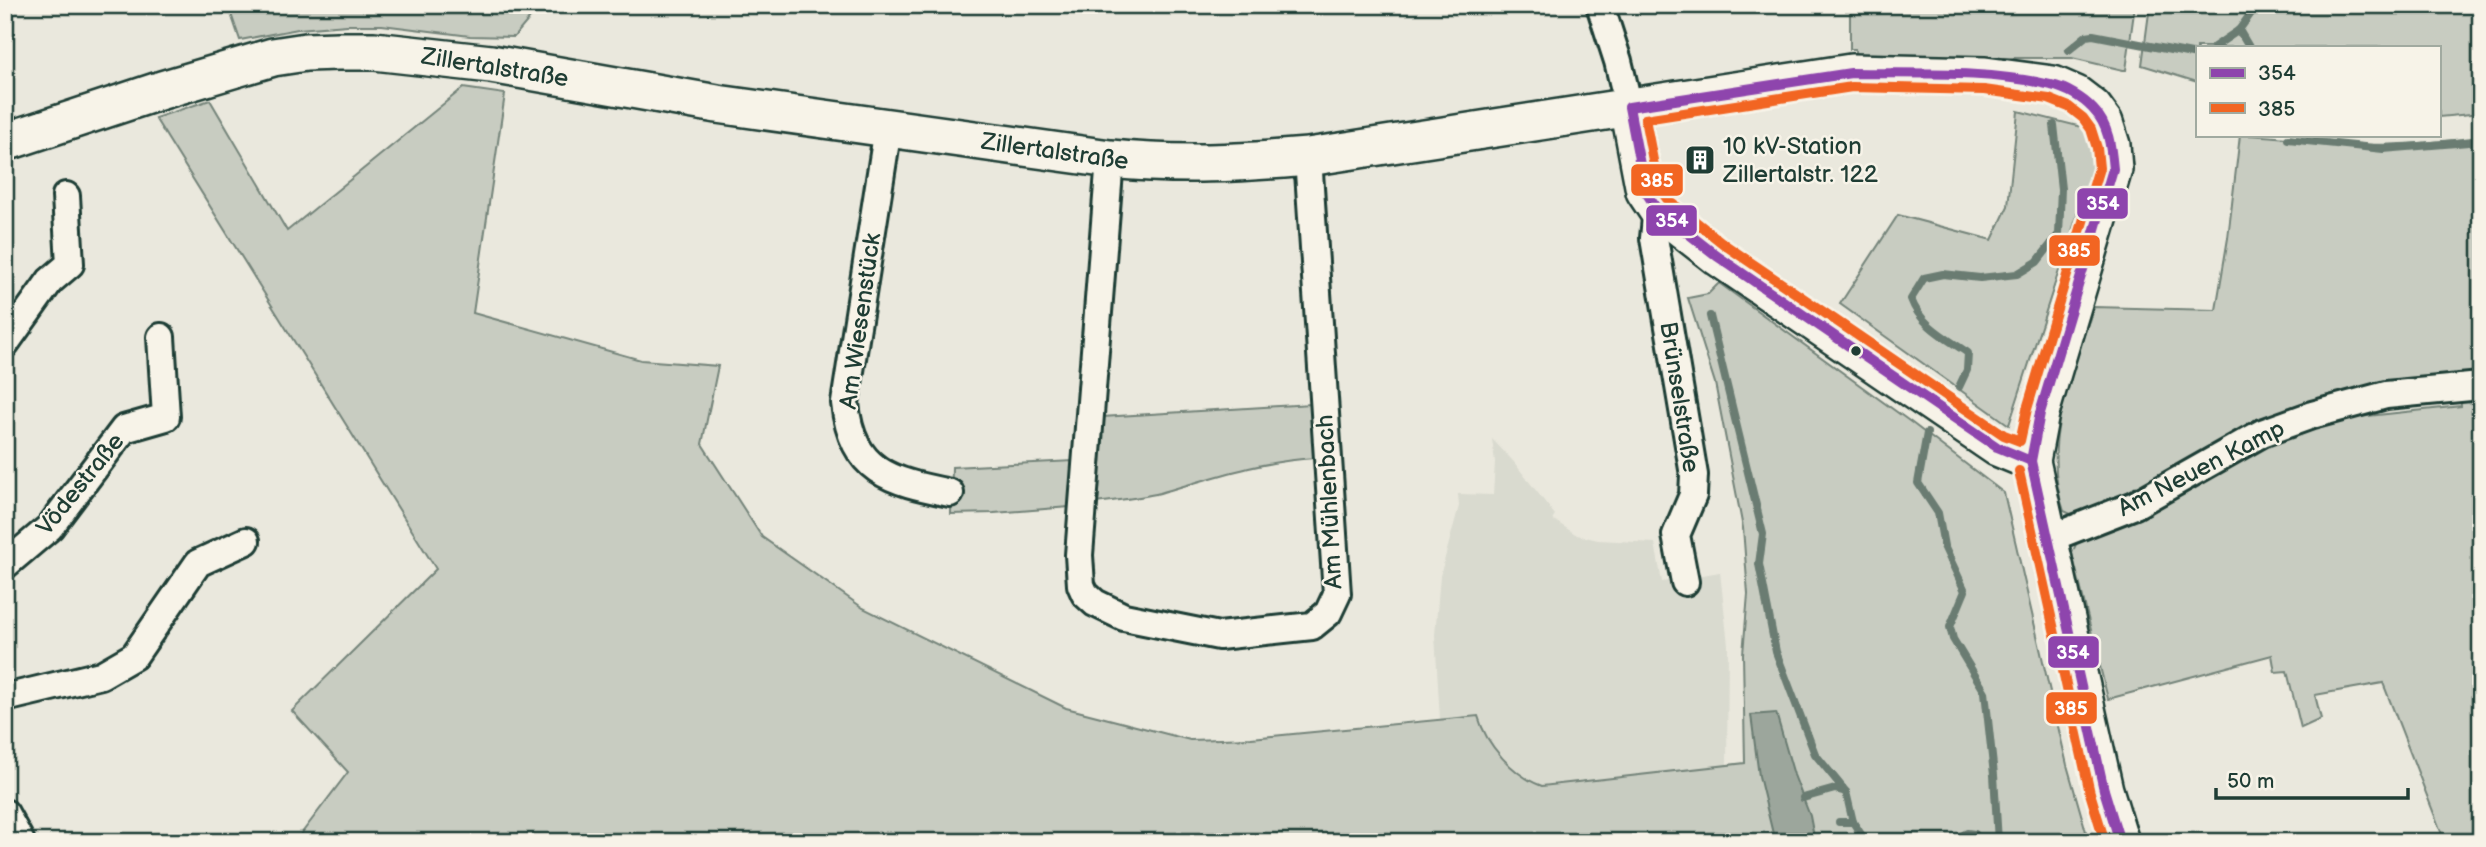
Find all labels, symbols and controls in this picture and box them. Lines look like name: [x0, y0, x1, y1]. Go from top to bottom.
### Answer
street label: Zillertalstraße: [418, 41, 570, 93]
legend: [2196, 46, 2440, 136]
text: 354: [2258, 61, 2296, 86]
text: 385: [2258, 97, 2295, 122]
street label: Zillertalstraße: [979, 127, 1130, 176]
place label: 10 kV-Station Zillertalstr. 122: [1722, 132, 1878, 189]
building icon: 10 kV-Station Zillertalstr. 122: [1683, 143, 1717, 177]
line badge: 385: [1630, 163, 1684, 197]
text: 385: [1640, 170, 1674, 193]
line badge: 354: [2076, 187, 2129, 220]
text: 354: [2086, 193, 2120, 216]
line badge: 354: [1645, 204, 1698, 237]
text: 354: [1655, 210, 1689, 233]
street label: Am Wiesenstück: [834, 231, 887, 411]
line badge: 385: [2048, 234, 2101, 267]
text: 385: [2057, 240, 2091, 263]
street label: Brünselstraße: [1653, 320, 1706, 475]
unlabelled marker: [1849, 344, 1863, 358]
street label: Am Mühlenbach: [1310, 414, 1349, 590]
street label: Am Neuen Kamp: [2113, 414, 2290, 523]
street label: Vödestraße: [30, 427, 130, 541]
line badge: 354: [2047, 635, 2100, 669]
text: 354: [2056, 642, 2090, 665]
line badge: 385: [2045, 691, 2098, 725]
text: 385: [2054, 698, 2088, 721]
scale bar: [2216, 756, 2409, 800]
text: 50 m: [2227, 769, 2274, 794]

